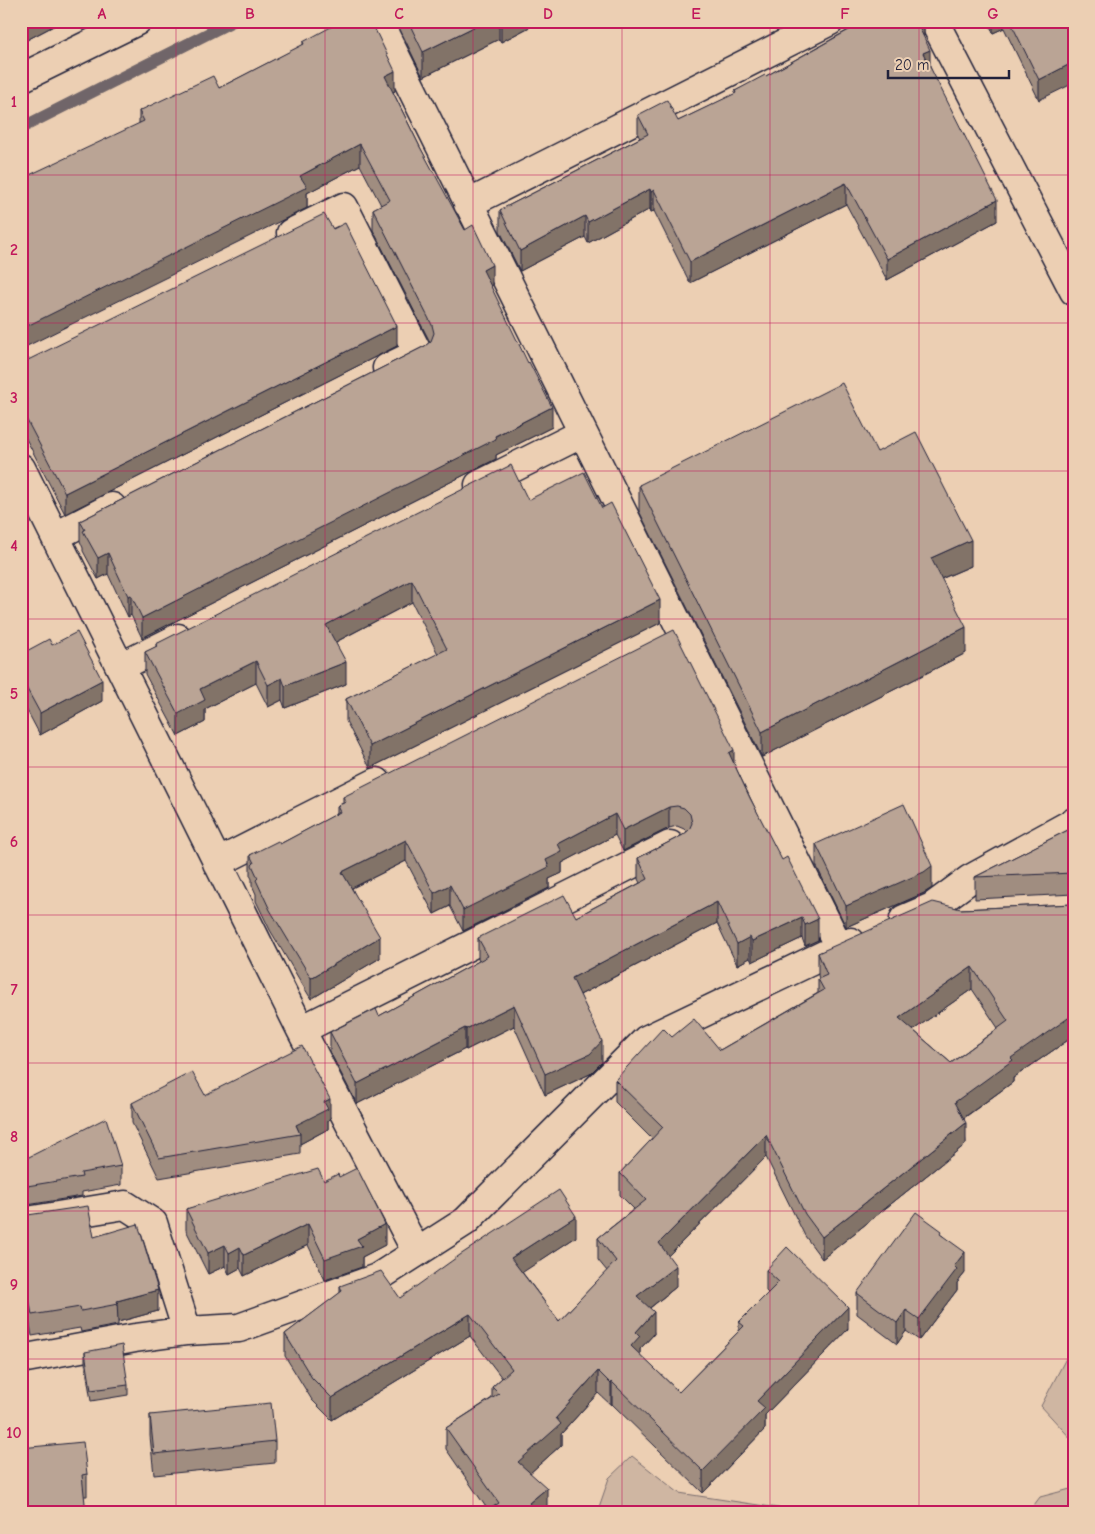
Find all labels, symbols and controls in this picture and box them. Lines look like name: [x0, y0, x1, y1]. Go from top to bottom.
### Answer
text: A: [98, 5, 107, 23]
text: B: [245, 5, 255, 23]
text: C: [394, 5, 404, 23]
text: D: [543, 5, 553, 23]
text: E: [691, 5, 701, 23]
text: F: [840, 5, 850, 23]
text: G: [987, 5, 999, 23]
scale bar: [888, 48, 1009, 80]
text: 20 m: [895, 56, 929, 74]
text: 1: [11, 93, 17, 111]
text: 2: [10, 241, 18, 259]
text: 3: [10, 389, 18, 407]
text: 4: [10, 537, 18, 555]
text: 5: [10, 685, 18, 703]
text: 6: [10, 833, 18, 851]
text: 7: [10, 981, 18, 999]
text: 8: [10, 1128, 18, 1146]
text: 9: [10, 1276, 18, 1294]
text: 10: [6, 1424, 22, 1442]

